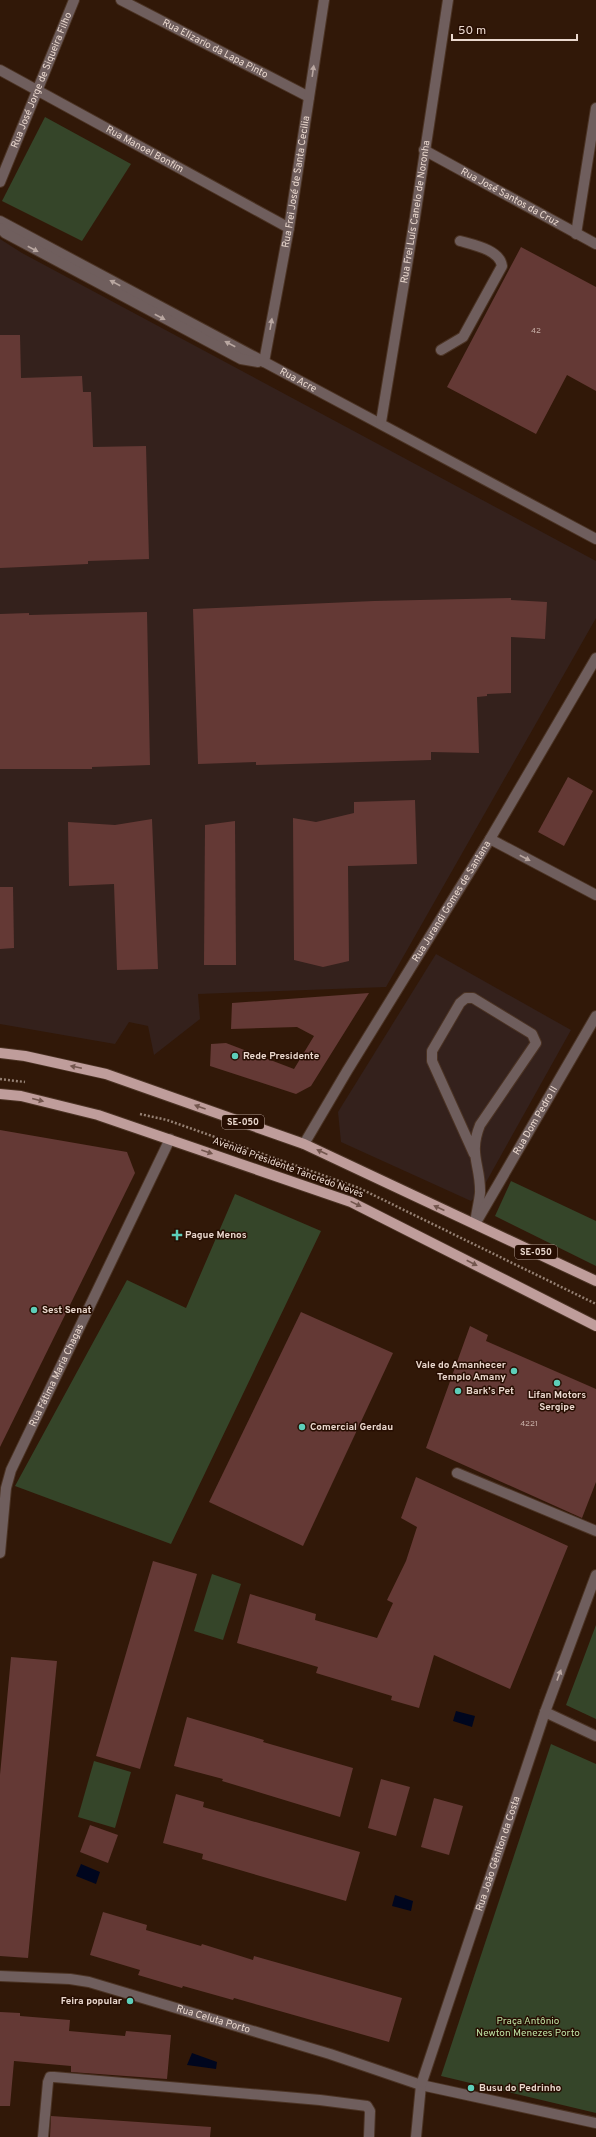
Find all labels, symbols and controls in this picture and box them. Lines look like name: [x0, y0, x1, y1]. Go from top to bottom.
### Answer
street label: Rua José Jorge de Siqueira Filho: [8, 10, 75, 150]
street label: Rua Elizario da Lapa Pinto: [160, 16, 271, 81]
scale bar: [452, 16, 577, 42]
text: 50 m: [458, 23, 486, 39]
one-way arrow: [310, 65, 316, 77]
street label: Rua Frei José de Santa Cecilia: [279, 115, 313, 249]
street label: Rua Manoel Bonfim: [103, 123, 186, 176]
street label: Rua Frei Luís Canelo de Noronha: [398, 139, 433, 284]
street label: Rua José Santos da Cruz: [458, 165, 562, 229]
one-way arrow: [27, 245, 39, 252]
one-way arrow: [110, 279, 121, 286]
one-way arrow: [154, 313, 166, 320]
one-way arrow: [269, 318, 275, 330]
house number: 42: [531, 326, 541, 336]
one-way arrow: [224, 341, 236, 347]
street label: Rua Acre: [277, 365, 319, 395]
street label: Rua Jurandi Gomes de Santana: [409, 838, 494, 964]
one-way arrow: [519, 854, 531, 861]
place label: Rede Presidente: [243, 1050, 320, 1063]
marker: Rede Presidente: [230, 1051, 240, 1061]
one-way arrow: [70, 1064, 82, 1070]
street label: Rua Dom Pedro II: [510, 1084, 560, 1157]
one-way arrow: [32, 1098, 45, 1104]
one-way arrow: [193, 1104, 205, 1110]
road number: SE-050: [222, 1115, 264, 1129]
street label: Avenida Presidente Tancredo Neves: [211, 1135, 366, 1202]
one-way arrow: [201, 1149, 213, 1155]
one-way arrow: [316, 1149, 327, 1155]
one-way arrow: [350, 1201, 362, 1207]
one-way arrow: [434, 1205, 445, 1211]
place label: Pague Menos: [185, 1229, 247, 1242]
marker: Pague Menos: [172, 1230, 182, 1240]
road number: SE-050: [515, 1245, 557, 1259]
one-way arrow: [466, 1260, 478, 1266]
place label: Sest Senat: [42, 1304, 92, 1317]
marker: Sest Senat: [29, 1305, 39, 1315]
street label: Rua Fátima Maria Chagas: [26, 1321, 87, 1429]
place label: Vale do Amanhecer Templo Amany: [415, 1359, 507, 1384]
marker: Vale do Amanhecer Templo Amany: [509, 1366, 519, 1376]
marker: Lifan Motors Sergipe: [552, 1378, 562, 1388]
place label: Bark's Pet: [466, 1385, 514, 1398]
marker: Bark's Pet: [453, 1386, 463, 1396]
place label: Lifan Motors Sergipe: [528, 1389, 586, 1414]
house number: 4221: [520, 1419, 538, 1429]
place label: Comercial Gerdau: [310, 1421, 393, 1434]
marker: Comercial Gerdau: [297, 1422, 307, 1432]
one-way arrow: [556, 1669, 562, 1681]
street label: Rua João Gêniton da Costa: [473, 1794, 523, 1913]
place label: Feira popular: [61, 1995, 123, 2008]
marker: Feira popular: [125, 1996, 135, 2006]
street label: Rua Celuta Porto: [175, 2002, 252, 2036]
park label: Praça Antônio Newton Menezes Porto: [476, 2015, 580, 2040]
place label: Busu do Pedrinho: [479, 2082, 562, 2095]
marker: Busu do Pedrinho: [466, 2083, 476, 2093]

